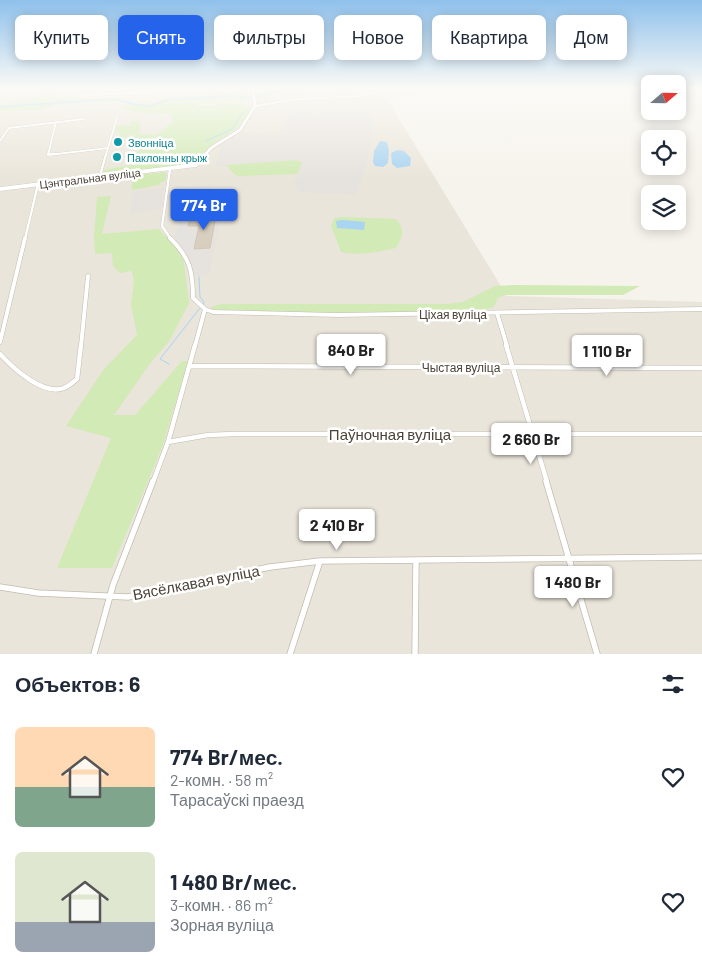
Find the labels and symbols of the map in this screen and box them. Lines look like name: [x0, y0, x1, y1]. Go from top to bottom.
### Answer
north arrow: [641, 75, 686, 120]
marker: Звонніца: [112, 136, 124, 148]
place label: Звонніца: [128, 136, 174, 149]
marker: Паклонны крыж: [111, 151, 123, 163]
place label: Паклонны крыж: [127, 151, 208, 164]
street label: Цэнтральная вуліца: [39, 165, 142, 191]
pin: 774 Br: [163, 188, 245, 231]
street label: Ціхая вуліца: [419, 307, 487, 322]
pin: 840 Br: [310, 334, 392, 376]
pin: 1 110 Br: [555, 334, 659, 377]
street label: Чыстая вуліца: [422, 360, 501, 375]
pin: 2 660 Br: [479, 422, 583, 465]
street label: Паўночная вуліца: [329, 425, 452, 443]
pin: 2 410 Br: [285, 508, 389, 551]
street label: Вясёлкавая вуліца: [131, 561, 262, 603]
pin: 1 480 Br: [521, 566, 625, 608]

